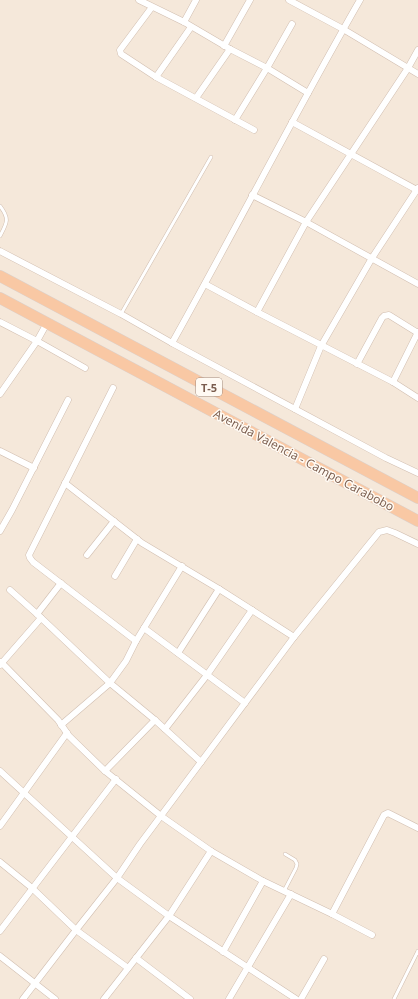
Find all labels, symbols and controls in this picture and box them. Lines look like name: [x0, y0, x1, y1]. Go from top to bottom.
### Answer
road number: T-5: [196, 378, 222, 396]
street label: Avenida Valencia - Campo Carabobo: [211, 405, 397, 515]

